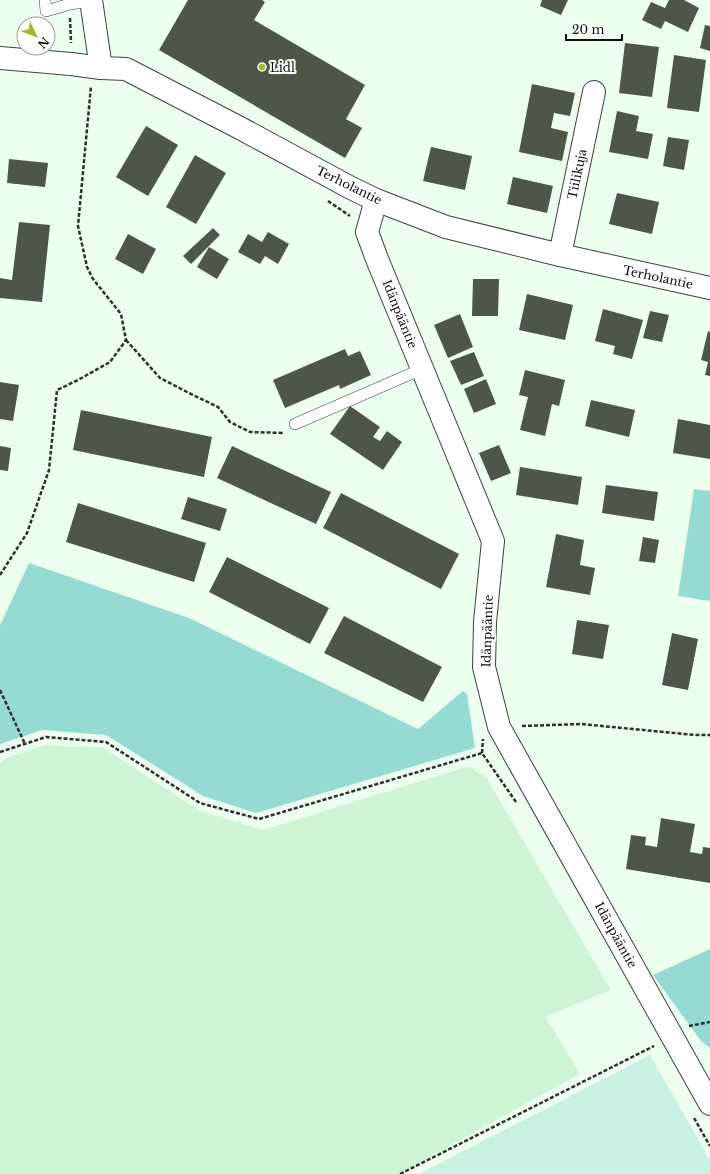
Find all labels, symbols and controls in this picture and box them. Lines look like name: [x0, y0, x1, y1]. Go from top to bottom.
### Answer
north arrow: [16, 16, 56, 56]
scale bar: [566, 16, 622, 42]
text: 20 m: [572, 22, 604, 37]
text: N: [34, 34, 52, 52]
place label: Lidl: [270, 60, 295, 75]
marker: Lidl: [257, 62, 267, 72]
street label: Tiilikuja: [564, 147, 590, 201]
street label: Terholantie: [314, 163, 384, 207]
street label: Terholantie: [622, 262, 695, 292]
street label: Idänpääntie: [379, 277, 421, 351]
street label: Idänpääntie: [478, 594, 496, 668]
street label: Idänpääntie: [592, 899, 640, 971]

